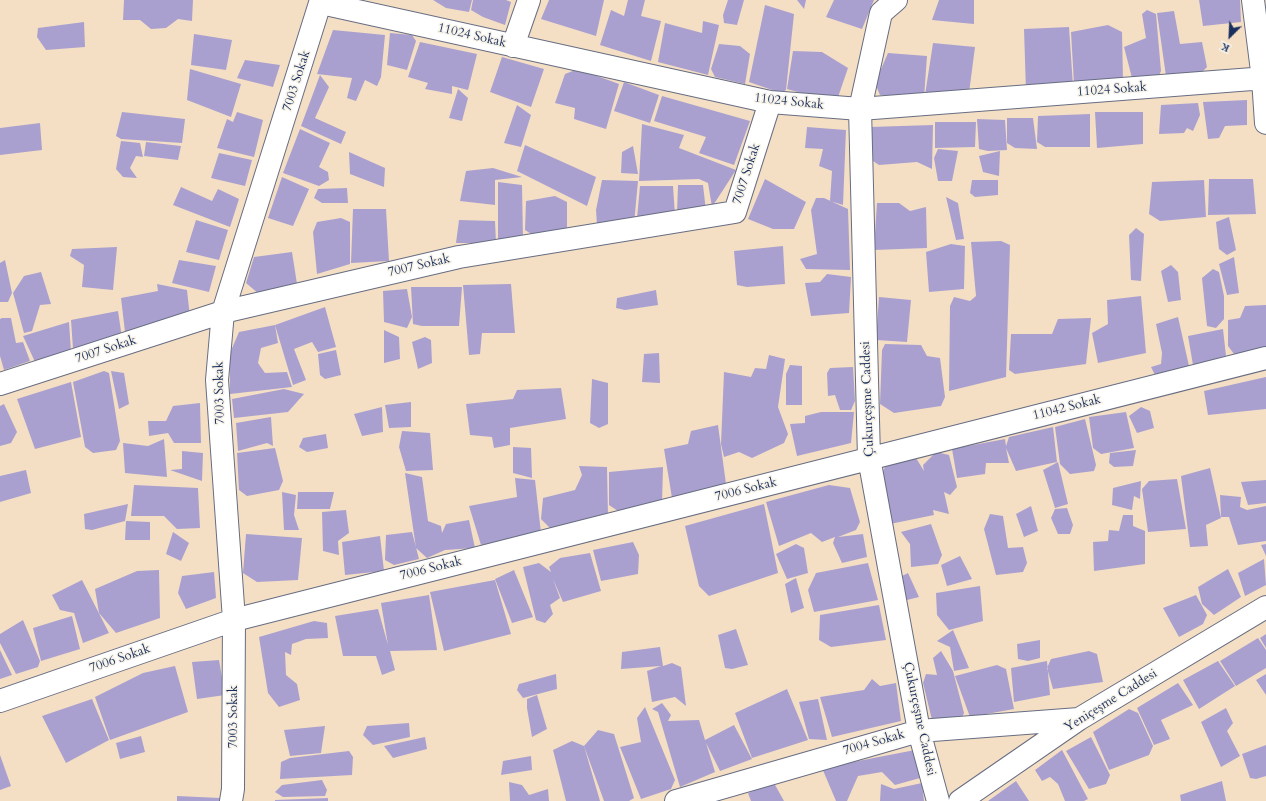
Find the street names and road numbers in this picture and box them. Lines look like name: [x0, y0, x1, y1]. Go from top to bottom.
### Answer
street label: 11024 Sokak: [436, 21, 508, 51]
street label: 7003 Sokak: [280, 49, 314, 113]
street label: 11024 Sokak: [1077, 80, 1147, 100]
street label: 11024 Sokak: [753, 91, 825, 113]
street label: 7007 Sokak: [730, 142, 764, 206]
street label: 7007 Sokak: [386, 251, 452, 281]
street label: 7007 Sokak: [74, 333, 138, 367]
street label: Çukurçeşme Caddesi: [858, 341, 878, 457]
street label: 7003 Sokak: [212, 361, 228, 425]
street label: 11042 Sokak: [1031, 392, 1103, 424]
street label: 7006 Sokak: [713, 475, 779, 505]
street label: 7006 Sokak: [398, 554, 464, 584]
street label: 7006 Sokak: [88, 641, 152, 677]
street label: Çukurçeşme Caddesi: [899, 661, 939, 777]
street label: Yeniçeşme Caddesi: [1062, 666, 1160, 736]
street label: 7003 Sokak: [226, 685, 242, 749]
street label: 7004 Sokak: [841, 727, 907, 759]

